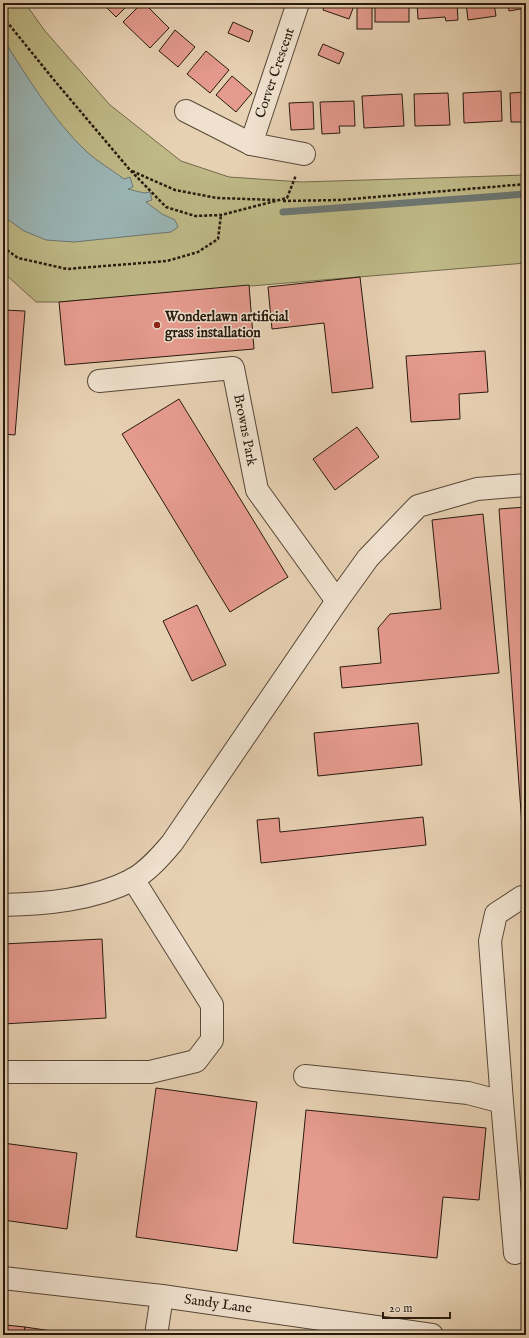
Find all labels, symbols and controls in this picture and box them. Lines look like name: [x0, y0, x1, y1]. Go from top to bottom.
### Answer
street label: Corver Crescent: [251, 25, 299, 121]
place label: Wonderlawn artificial grass installation: [164, 308, 290, 342]
marker: Wonderlawn artificial grass installation: [152, 320, 162, 330]
street label: Browns Park: [229, 392, 261, 468]
street label: Sandy Lane: [183, 1290, 253, 1318]
scale bar: [383, 1294, 450, 1320]
text: 20 m: [389, 1301, 412, 1316]

